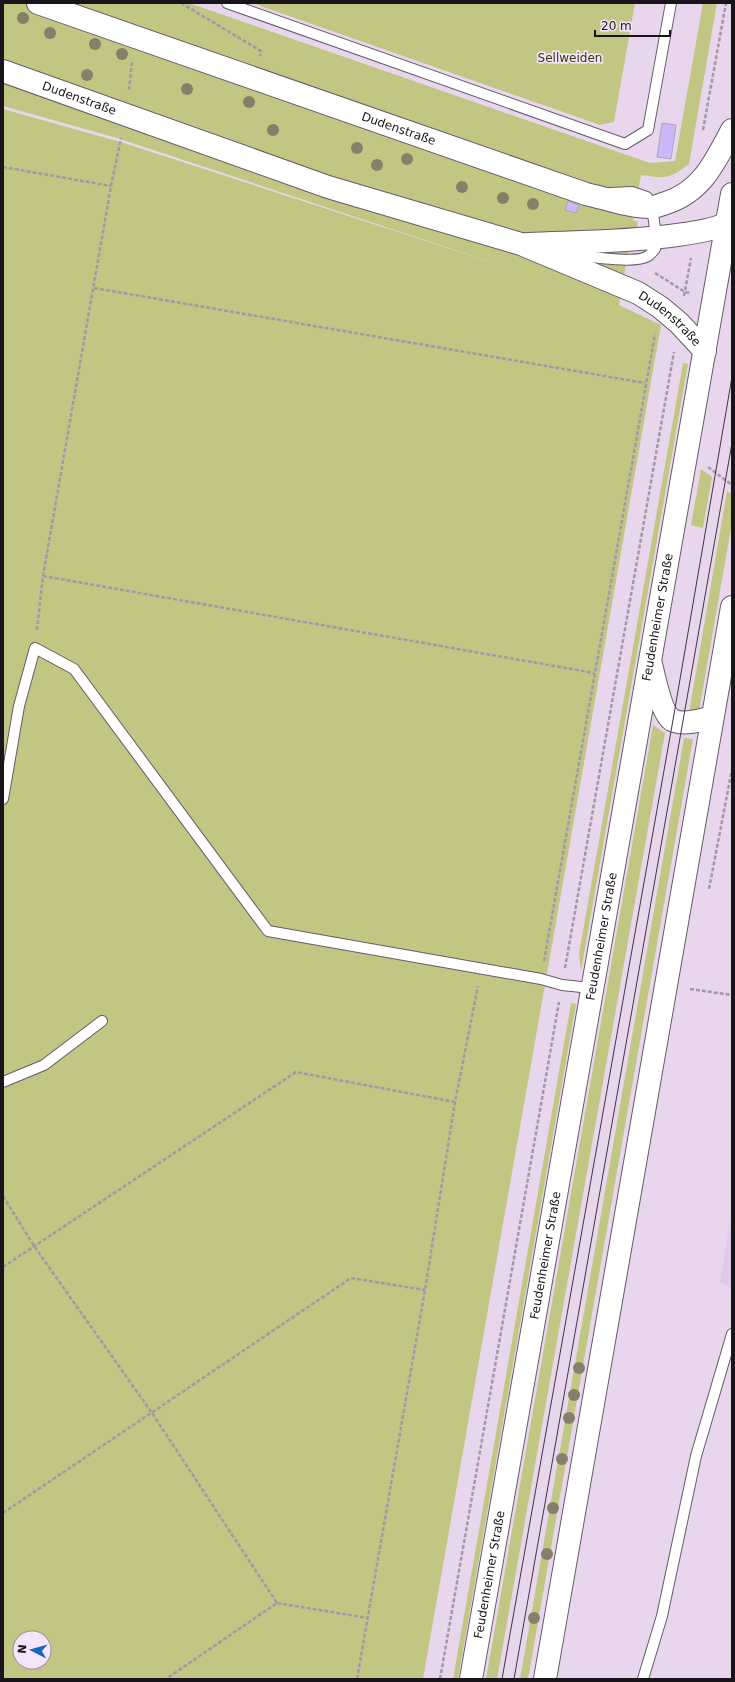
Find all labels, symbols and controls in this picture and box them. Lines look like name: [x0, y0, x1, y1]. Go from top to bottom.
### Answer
scale bar: [595, 12, 670, 38]
text: 20 m: [601, 19, 632, 33]
park label: Sellweiden: [538, 51, 602, 65]
street label: Dudenstraße: [40, 79, 118, 118]
street label: Dudenstraße: [360, 109, 438, 148]
street label: Dudenstraße: [636, 288, 704, 349]
street label: Feudenheimer Straße: [639, 552, 676, 682]
street label: Feudenheimer Straße: [583, 871, 620, 1001]
street label: Feudenheimer Straße: [527, 1190, 564, 1321]
street label: Feudenheimer Straße: [471, 1510, 507, 1640]
north arrow: [12, 1630, 52, 1670]
text: N: [16, 1644, 29, 1654]

